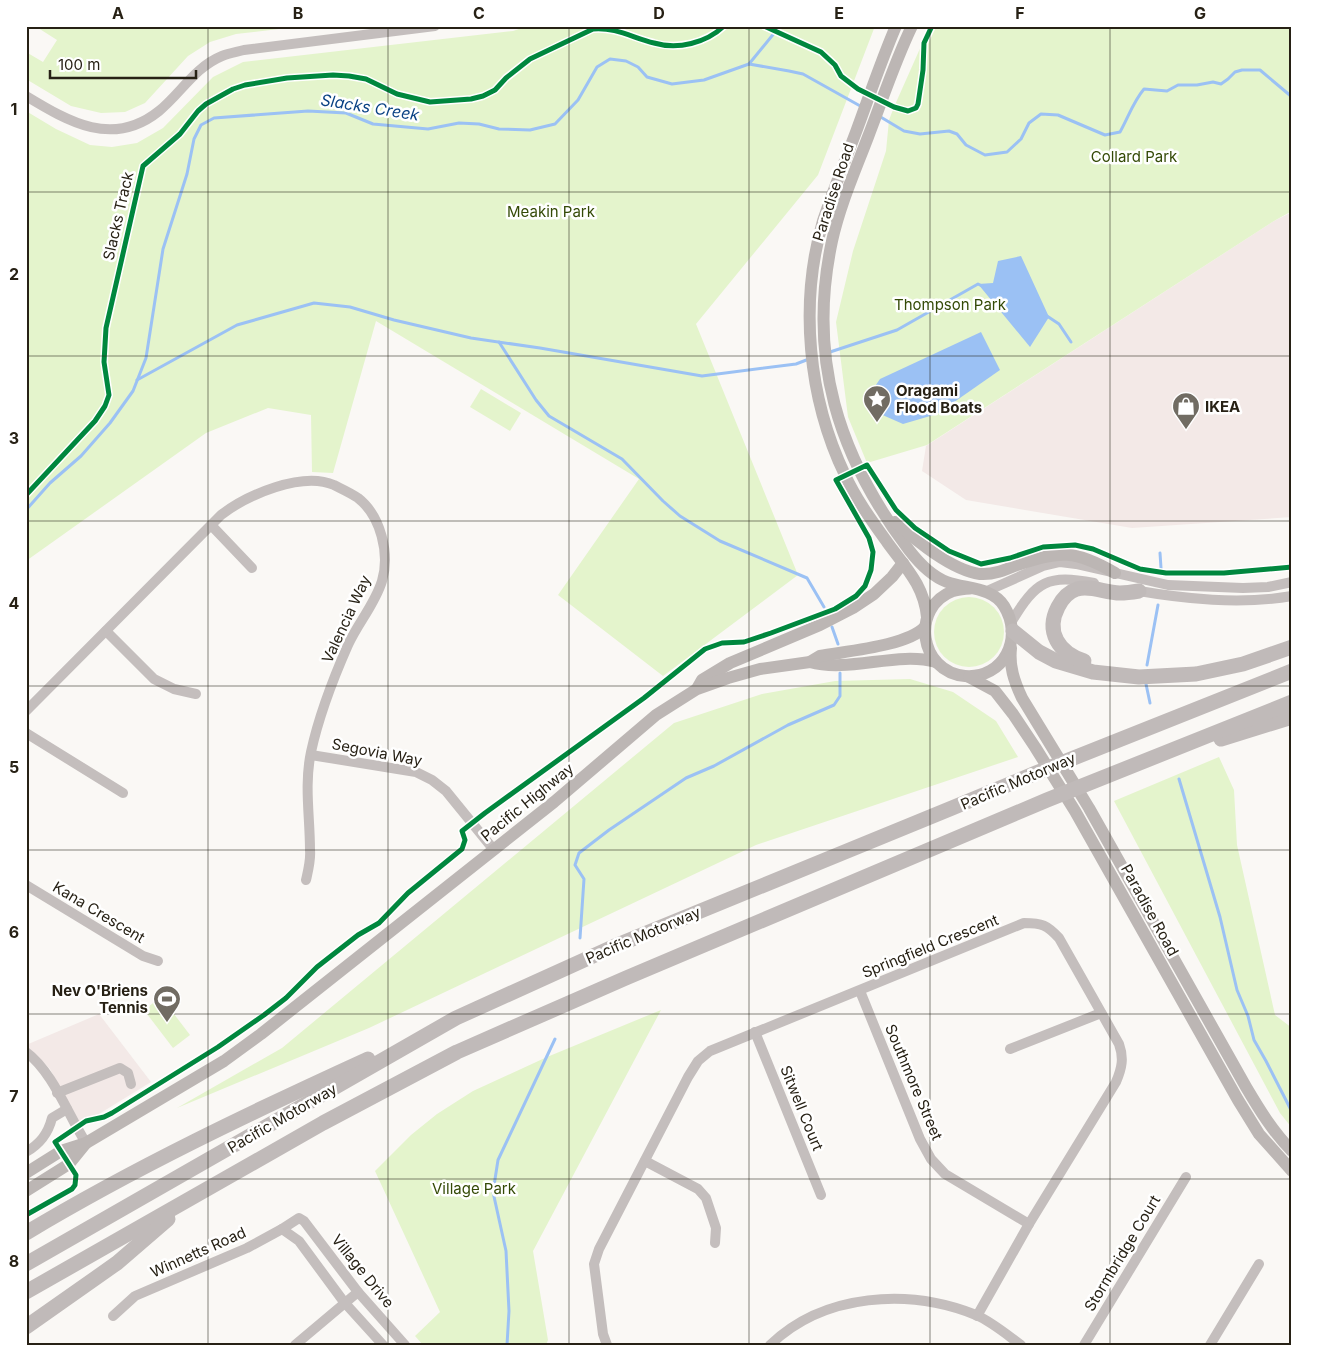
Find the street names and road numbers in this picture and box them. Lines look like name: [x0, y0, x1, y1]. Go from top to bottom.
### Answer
street label: Paradise Road: [808, 141, 858, 243]
street label: Slacks Track: [99, 169, 138, 262]
street label: Valencia Way: [317, 572, 375, 666]
street label: Segovia Way: [330, 734, 424, 770]
street label: Pacific Motorway: [958, 748, 1079, 814]
street label: Pacific Highway: [477, 758, 578, 845]
street label: Paradise Road: [1117, 861, 1183, 959]
street label: Kana Crescent: [49, 877, 149, 947]
street label: Pacific Motorway: [583, 902, 704, 968]
street label: Springfield Crescent: [859, 910, 1001, 982]
street label: Southmore Street: [881, 1021, 947, 1143]
street label: Sitwell Court: [776, 1063, 828, 1153]
street label: Pacific Motorway: [224, 1079, 341, 1157]
street label: Stormbridge Court: [1080, 1191, 1164, 1314]
street label: Winnetts Road: [147, 1222, 249, 1282]
street label: Village Drive: [328, 1230, 398, 1312]

